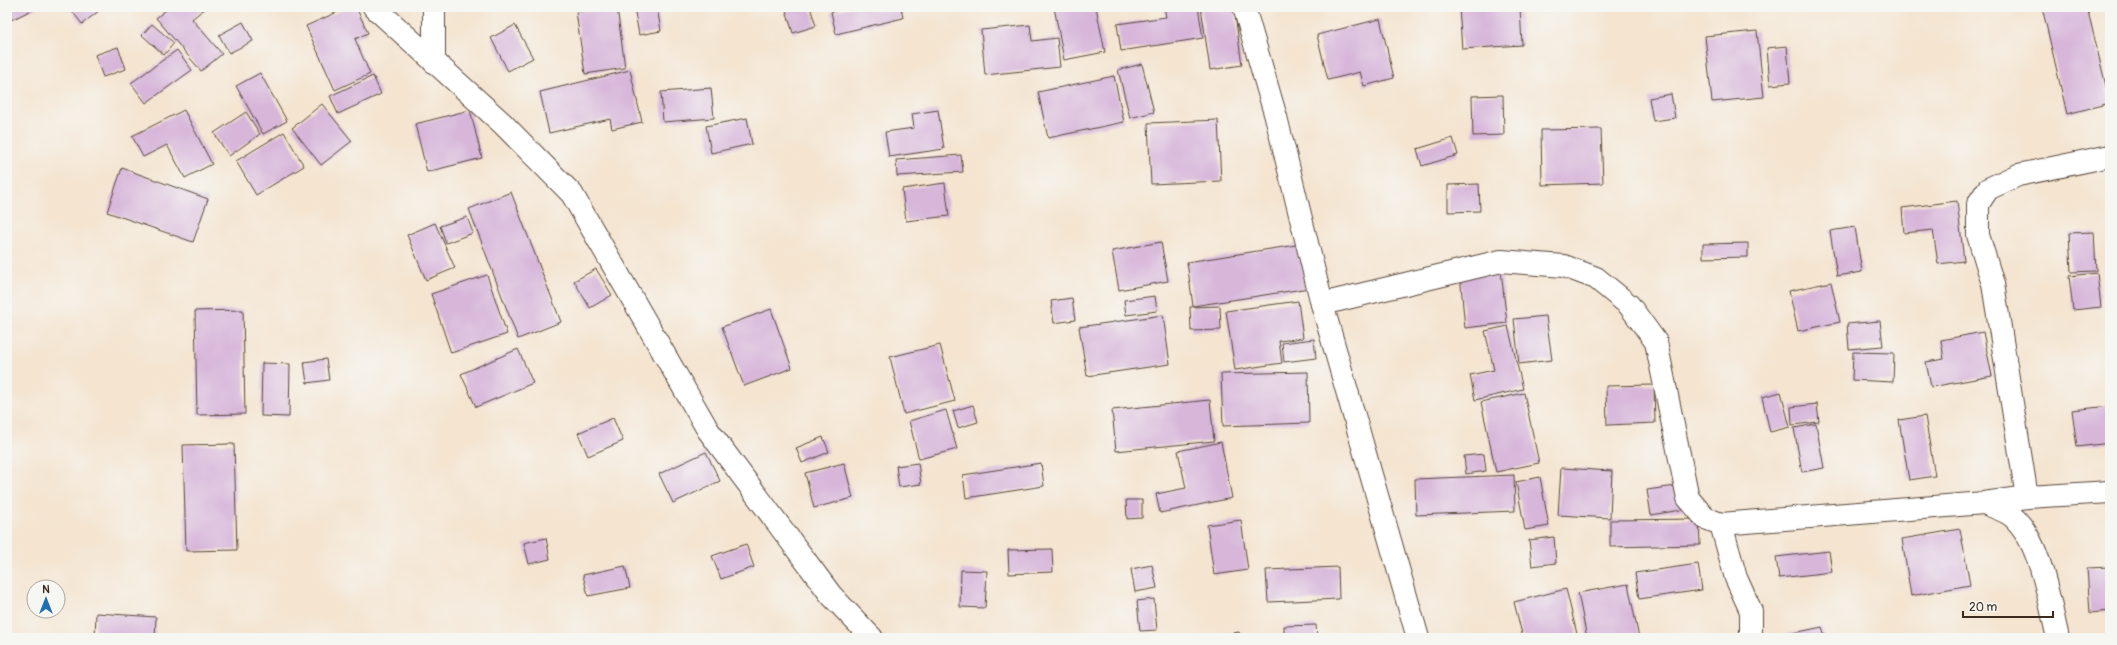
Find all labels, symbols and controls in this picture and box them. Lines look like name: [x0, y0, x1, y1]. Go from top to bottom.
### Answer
north arrow: [26, 579, 66, 619]
text: N: [42, 583, 50, 596]
scale bar: [1963, 593, 2053, 619]
text: 20 m: [1969, 600, 1998, 615]

